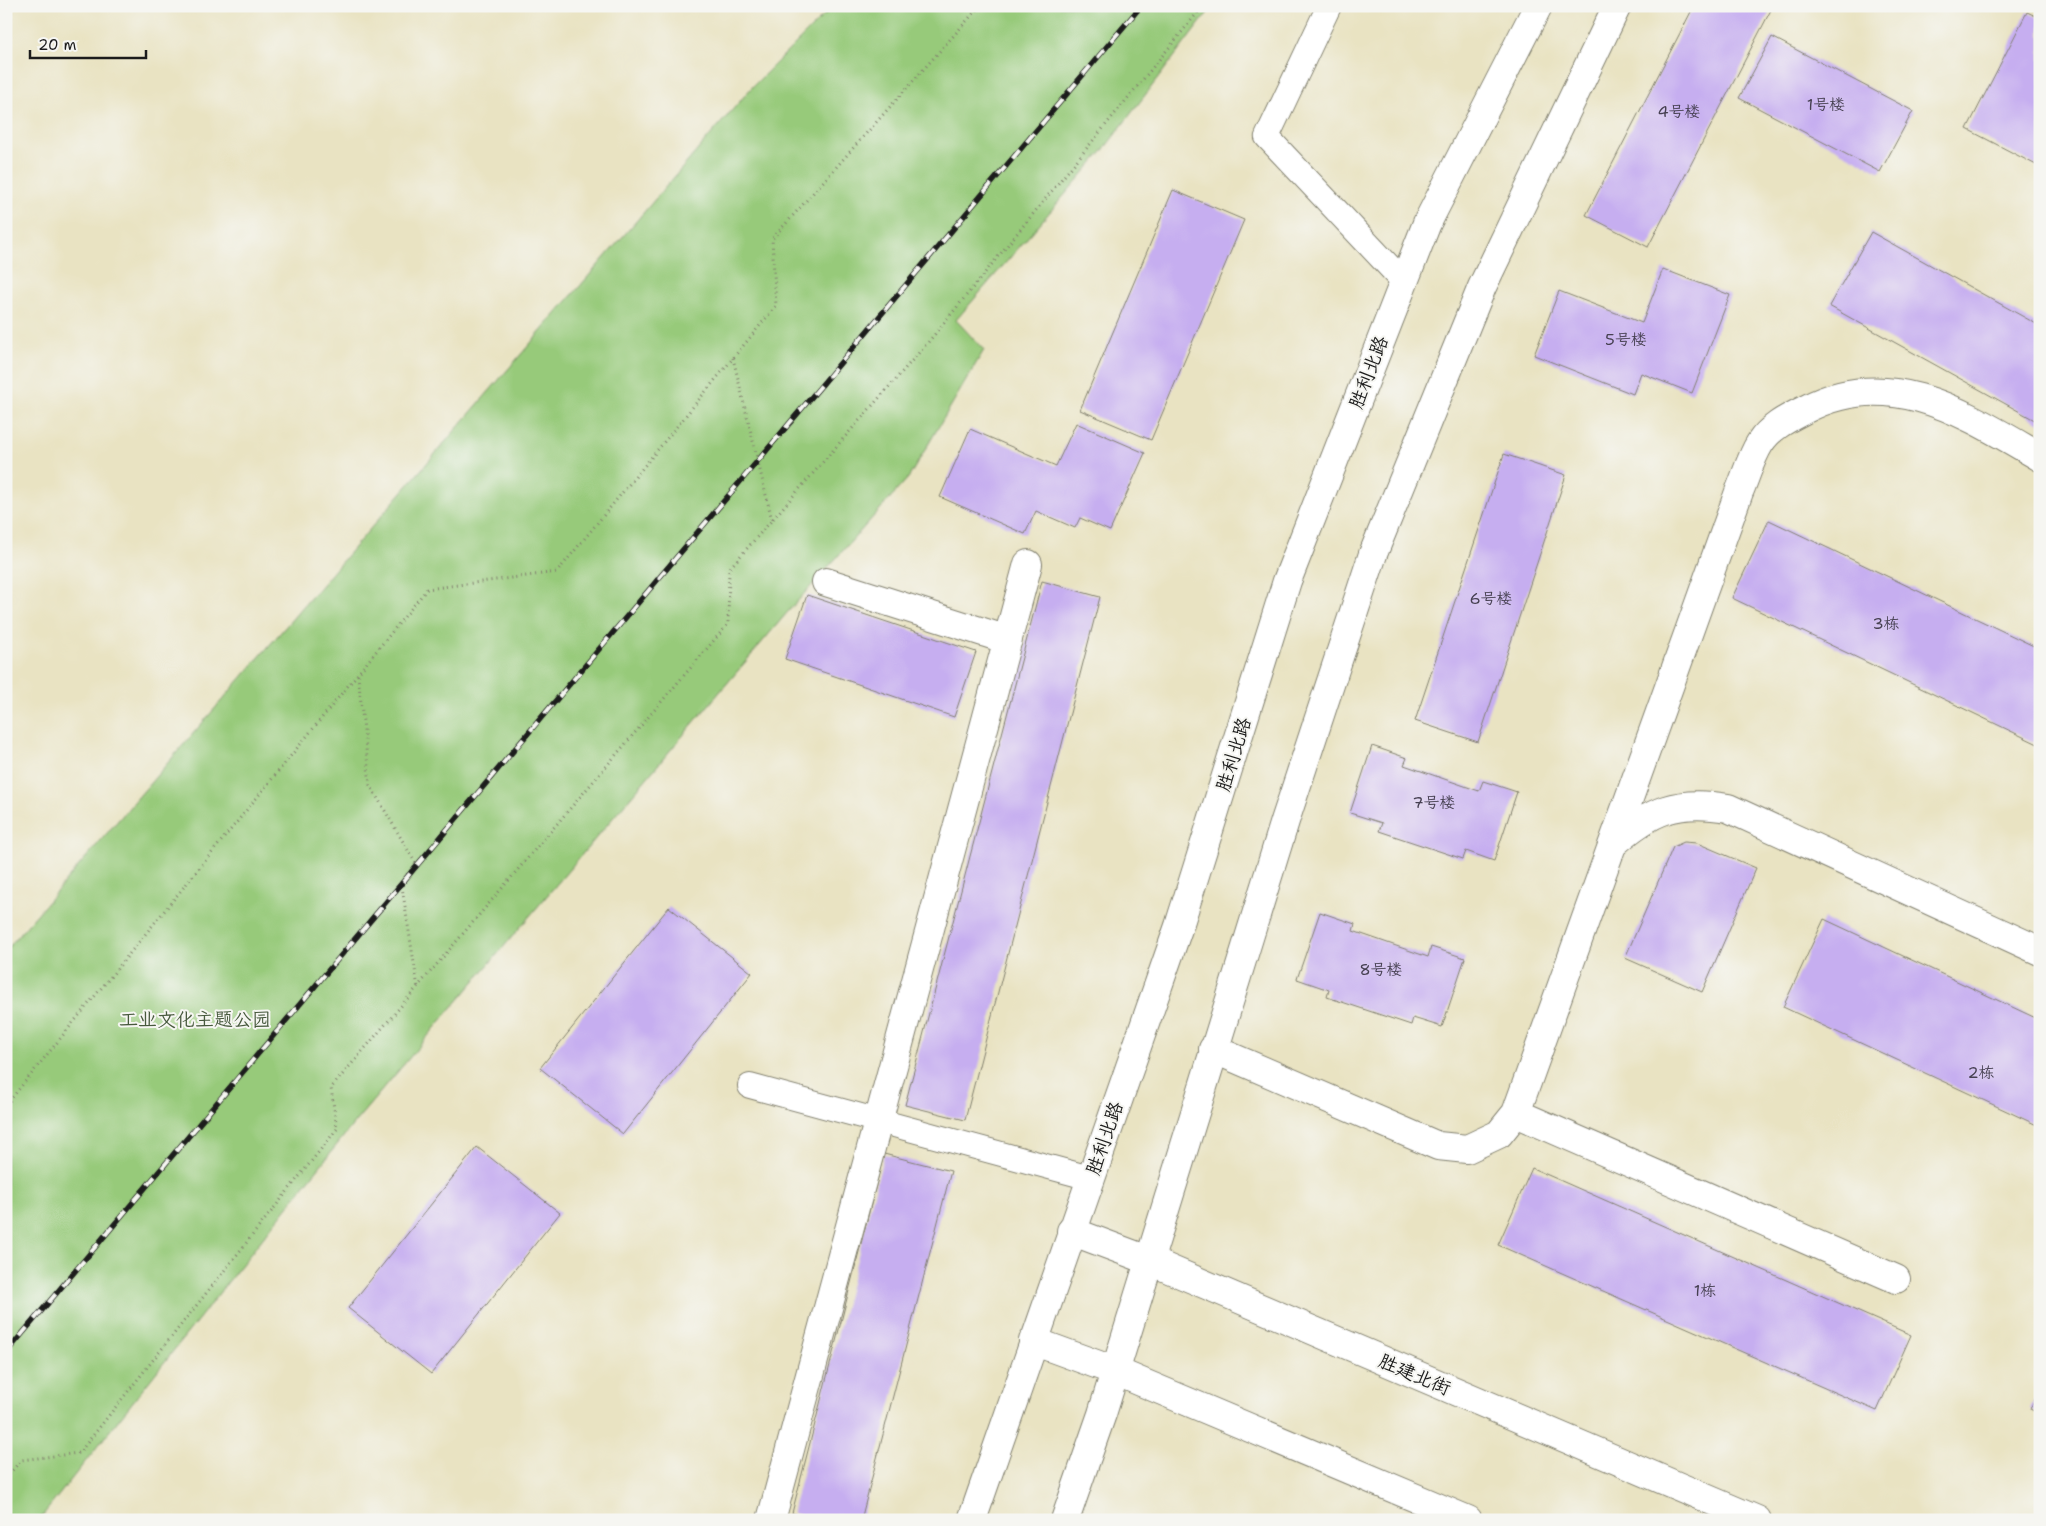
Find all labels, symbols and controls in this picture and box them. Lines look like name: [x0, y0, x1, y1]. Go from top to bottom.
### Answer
scale bar: [30, 28, 146, 60]
text: 20 m: [38, 35, 77, 55]
house number: 1号楼: [1807, 94, 1845, 115]
house number: 4号楼: [1657, 101, 1701, 122]
house number: 5号楼: [1605, 329, 1647, 350]
street label: 胜利北路: [1343, 332, 1394, 412]
house number: 6号楼: [1469, 588, 1513, 609]
house number: 3栋: [1872, 613, 1900, 634]
street label: 胜利北路: [1210, 714, 1257, 794]
house number: 7号楼: [1412, 792, 1456, 813]
house number: 8号楼: [1359, 959, 1403, 980]
park label: 工业文化主题公园: [119, 1007, 271, 1032]
house number: 2栋: [1967, 1062, 1995, 1083]
street label: 胜利北路: [1080, 1098, 1129, 1178]
house number: 1栋: [1694, 1280, 1716, 1301]
street label: 胜建北街: [1375, 1348, 1455, 1401]

